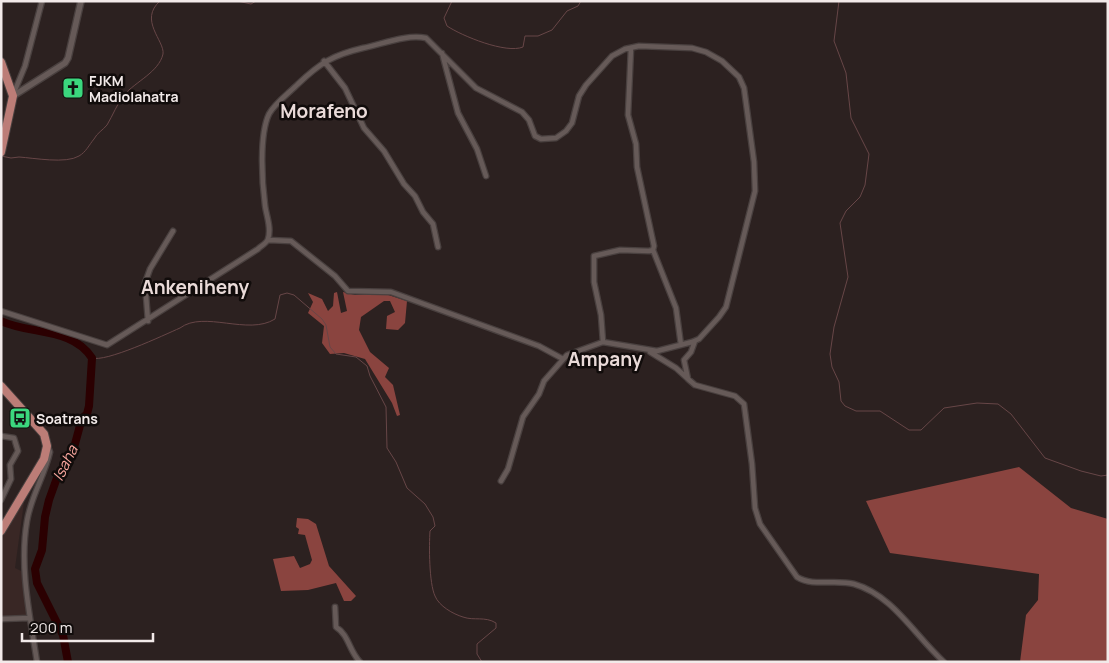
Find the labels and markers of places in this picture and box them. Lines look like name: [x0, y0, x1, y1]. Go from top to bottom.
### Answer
place label: FJKM Madiolahatra: [89, 71, 179, 106]
church icon: FJKM Madiolahatra: [61, 76, 85, 100]
bus stop icon: Soatrans: [8, 406, 32, 430]
place label: Soatrans: [36, 409, 98, 428]

